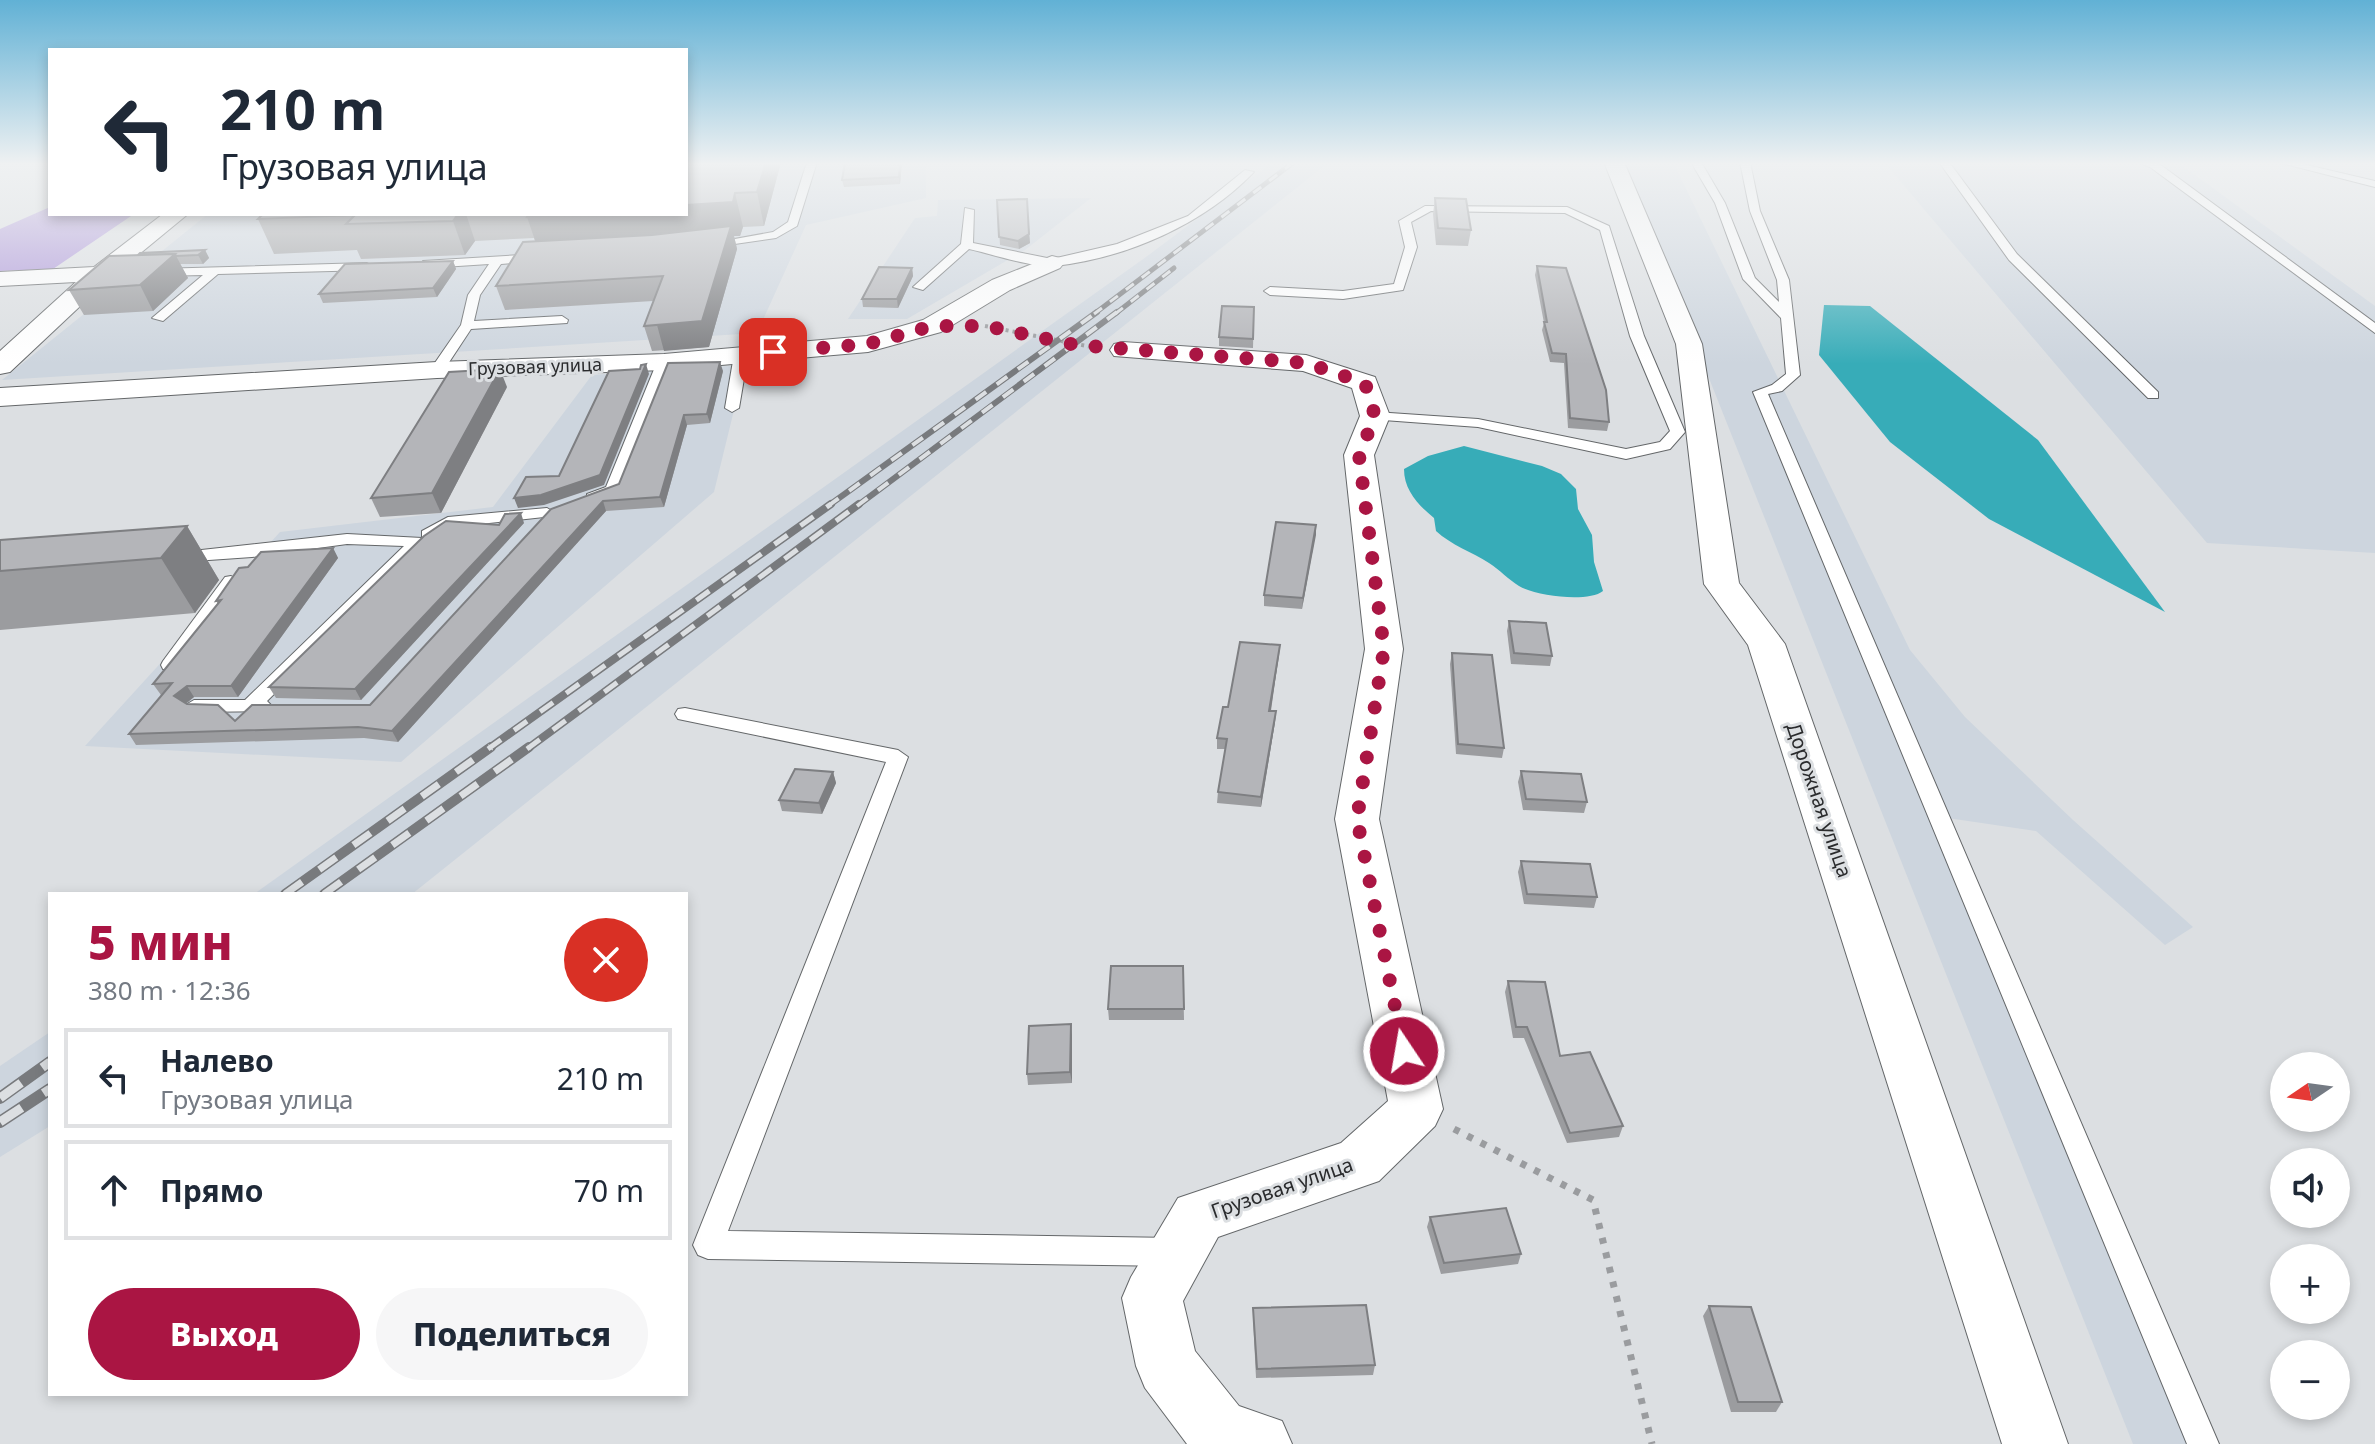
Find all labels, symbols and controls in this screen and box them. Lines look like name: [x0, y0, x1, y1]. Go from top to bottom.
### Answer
text: 210 m: [220, 70, 385, 146]
icon: left: [88, 80, 192, 184]
text: Грузовая улица: [220, 142, 488, 191]
pin: [739, 318, 807, 386]
icon: arrive: [751, 330, 795, 374]
street label: Грузовая улица: [468, 352, 602, 380]
street label: Дорожная улица: [1780, 719, 1859, 881]
text: 5 мин: [88, 909, 233, 974]
button: close: [564, 918, 648, 1002]
text: 380 m · 12:36: [88, 972, 251, 1008]
position arrow: [1362, 1009, 1446, 1093]
text: Налево: [160, 1040, 274, 1081]
north arrow: [2270, 1052, 2350, 1132]
map controls: [2270, 1052, 2350, 1420]
icon: left: [92, 1056, 136, 1100]
text: 210 m: [557, 1058, 644, 1099]
text: Грузовая улица: [160, 1081, 353, 1117]
button: sound: [2270, 1148, 2350, 1228]
street label: Грузовая улица: [1207, 1151, 1357, 1225]
icon: ahead: [92, 1168, 136, 1212]
text: Прямо: [160, 1170, 264, 1211]
text: 70 m: [574, 1170, 644, 1211]
button: +: [2270, 1244, 2350, 1324]
button: Выход: [88, 1288, 360, 1380]
button: Поделиться: [376, 1288, 648, 1380]
button: −: [2270, 1340, 2350, 1420]

